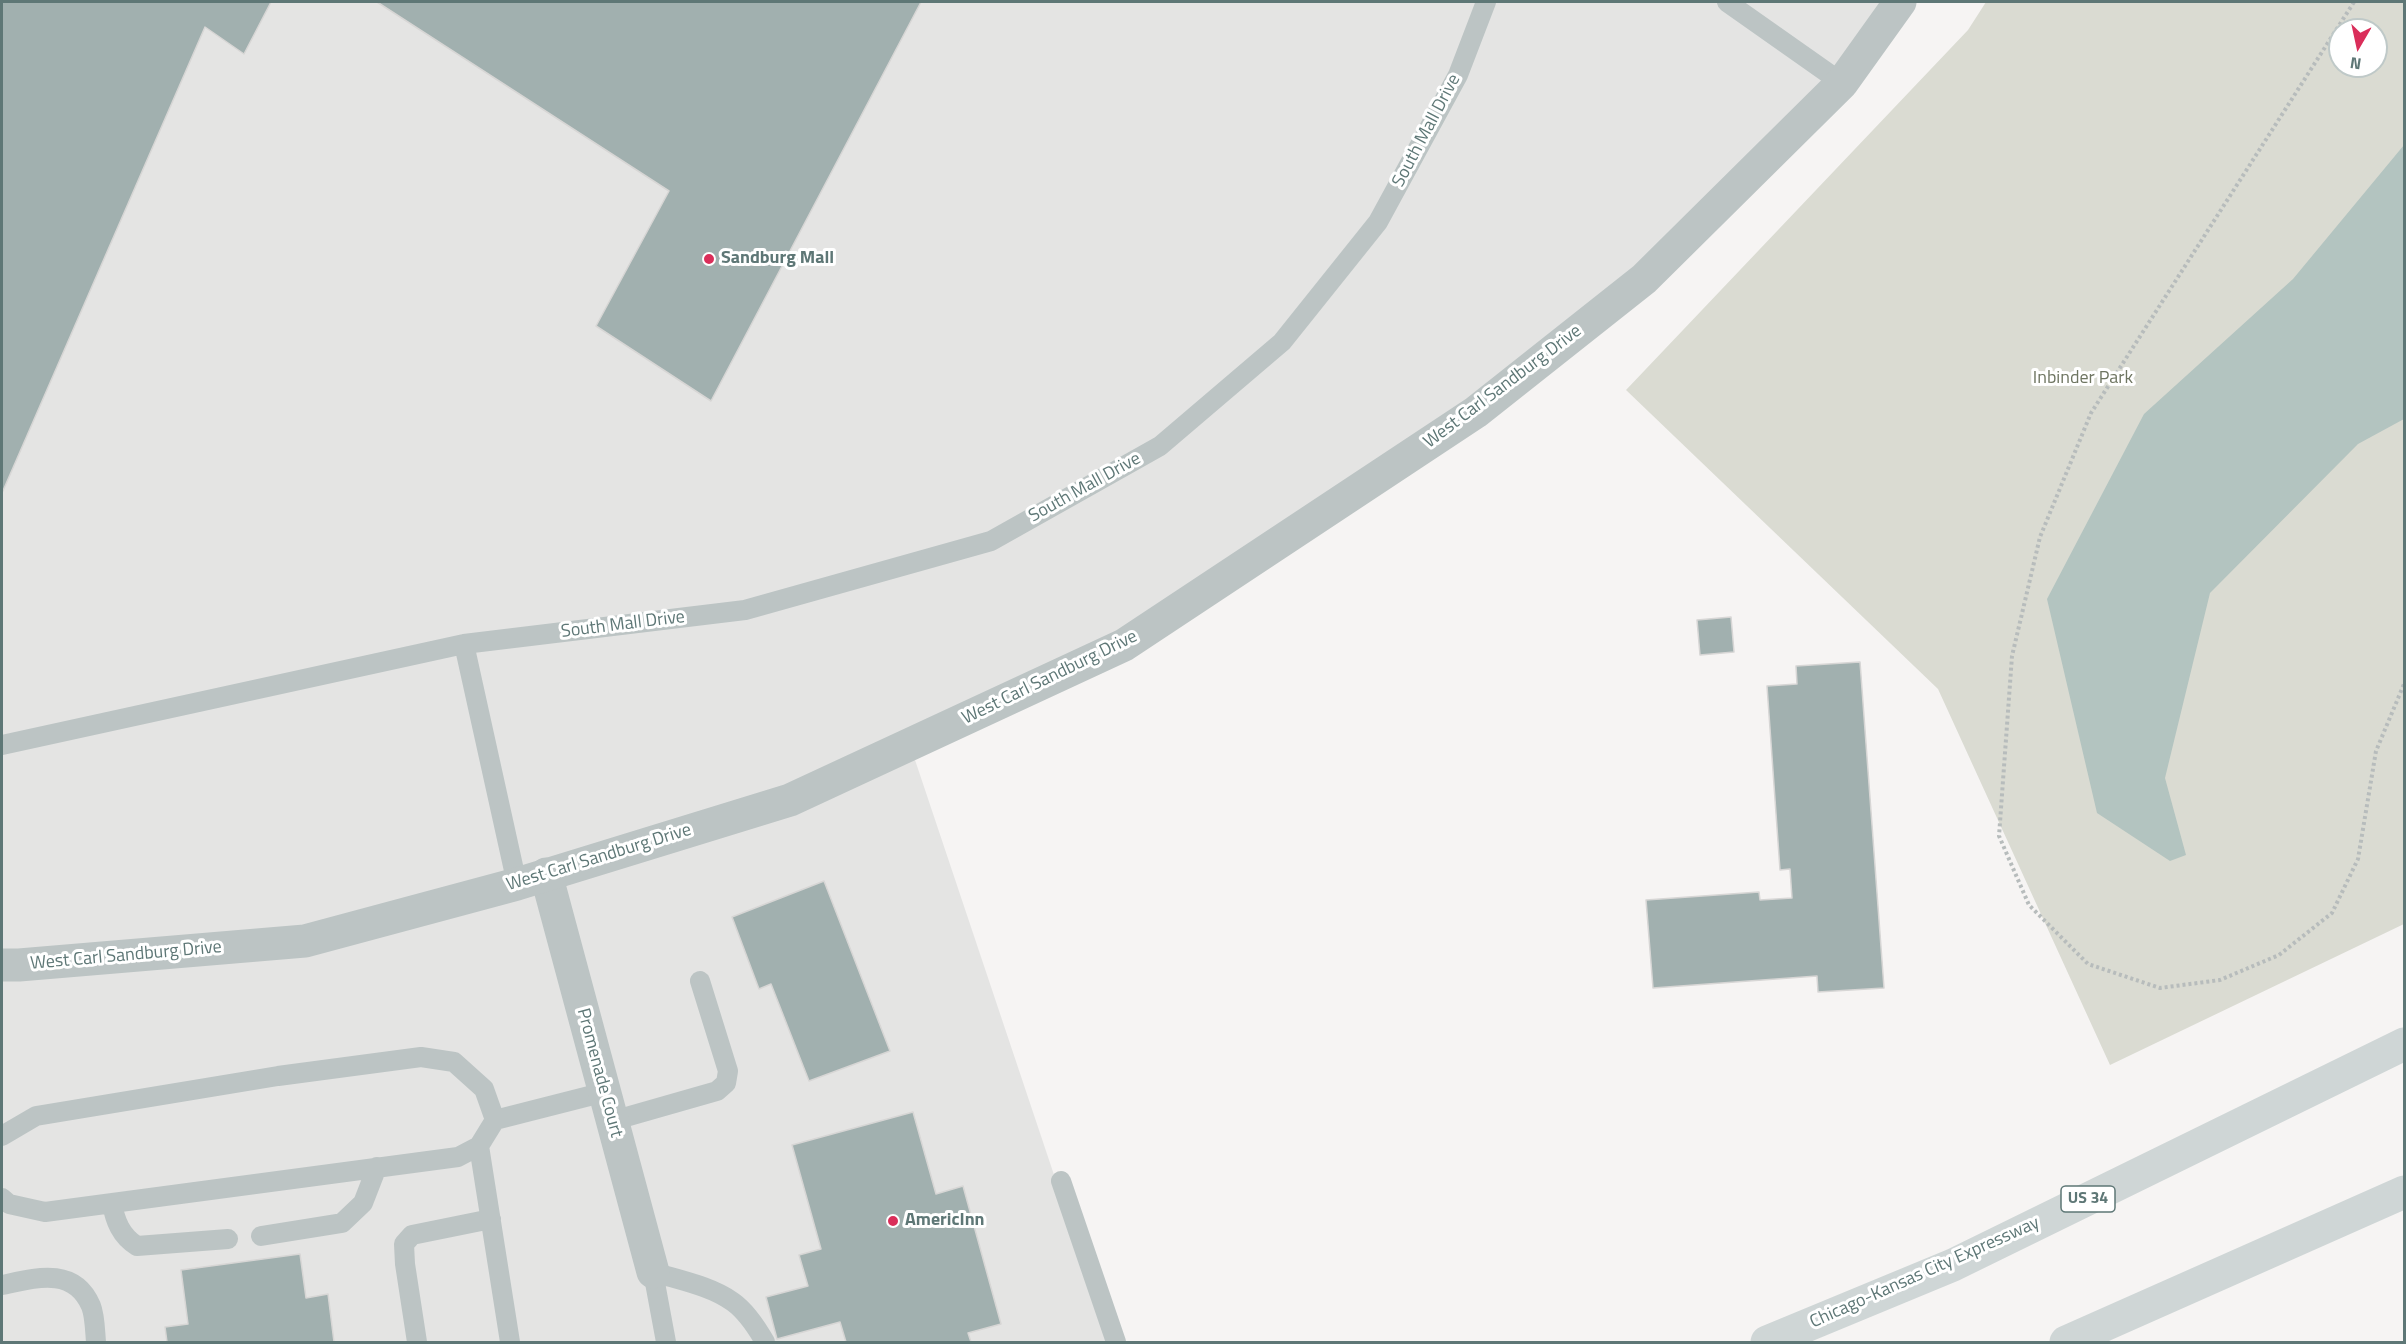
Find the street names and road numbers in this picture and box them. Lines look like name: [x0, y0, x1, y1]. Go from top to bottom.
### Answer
street label: South Mall Drive: [1388, 71, 1466, 191]
street label: West Carl Sandburg Drive: [1420, 321, 1586, 453]
street label: South Mall Drive: [1025, 448, 1145, 528]
street label: South Mall Drive: [560, 607, 686, 643]
street label: West Carl Sandburg Drive: [959, 626, 1141, 730]
street label: West Carl Sandburg Drive: [504, 820, 694, 896]
street label: West Carl Sandburg Drive: [29, 937, 223, 975]
street label: Promenade Court: [571, 1006, 627, 1140]
road number: US 34: [2061, 1186, 2115, 1212]
street label: Chicago-Kansas City Expressway: [1807, 1213, 2043, 1333]

